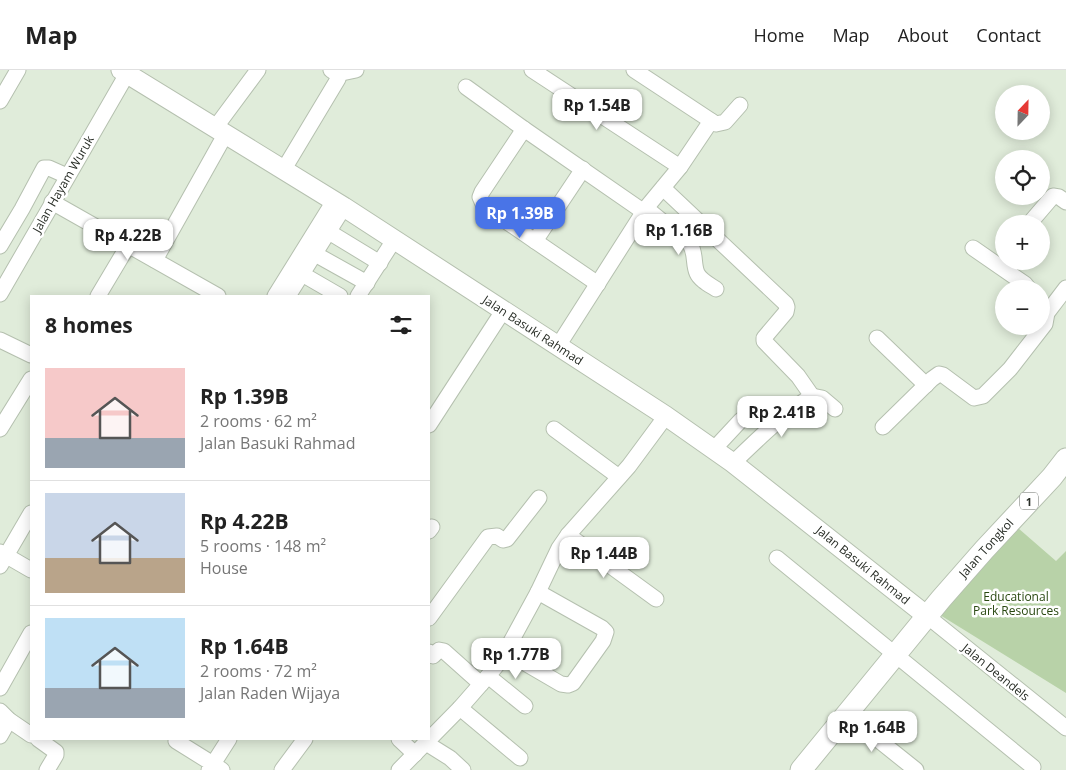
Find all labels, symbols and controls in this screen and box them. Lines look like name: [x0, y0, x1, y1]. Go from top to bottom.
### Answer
text: Map: [25, 18, 77, 51]
text: Home: [754, 23, 804, 47]
text: Map: [832, 23, 870, 47]
text: About: [898, 23, 948, 47]
text: Contact: [976, 23, 1041, 47]
north arrow: [995, 85, 1050, 140]
map controls: [995, 85, 1050, 335]
pin: Rp 1.54B: [545, 88, 649, 131]
text: Rp 1.54B: [563, 94, 631, 116]
street label: Jalan Hayam Wuruk: [28, 132, 98, 237]
button: locate: [995, 150, 1050, 205]
pin: Rp 1.39B: [468, 196, 572, 239]
text: Rp 1.39B: [486, 202, 554, 224]
pin: Rp 1.16B: [627, 214, 731, 256]
button: +: [995, 215, 1050, 270]
pin: Rp 4.22B: [76, 218, 180, 261]
text: Rp 1.16B: [645, 219, 713, 241]
text: Rp 4.22B: [94, 224, 162, 246]
button: −: [995, 280, 1050, 335]
street label: Jalan Basuki Rahmad: [479, 291, 587, 369]
text: 8 homes: [45, 311, 133, 339]
icon: filters: [387, 311, 415, 339]
text: Rp 1.39B: [200, 382, 289, 410]
icon: home: [85, 388, 145, 448]
pin: Rp 2.41B: [730, 396, 834, 438]
text: Rp 2.41B: [748, 401, 816, 423]
text: 2 rooms · 62 m²: [200, 410, 317, 432]
text: Jalan Basuki Rahmad: [200, 432, 355, 454]
road number: 1: [1020, 492, 1038, 510]
text: Rp 4.22B: [200, 507, 289, 535]
icon: home: [85, 513, 145, 573]
street label: Jalan Tongkol: [954, 515, 1017, 582]
street label: Jalan Basuki Rahmad: [812, 521, 914, 608]
text: 5 rooms · 148 m²: [200, 535, 326, 557]
pin: Rp 1.44B: [552, 536, 656, 579]
text: Rp 1.44B: [570, 542, 638, 564]
text: House: [200, 557, 248, 579]
park label: Educational Park Resources: [973, 588, 1059, 619]
text: Rp 1.64B: [200, 632, 289, 660]
icon: home: [85, 638, 145, 698]
pin: Rp 1.77B: [464, 638, 568, 680]
street label: Jalan Deandels: [958, 639, 1034, 705]
text: Rp 1.77B: [482, 643, 550, 665]
text: 2 rooms · 72 m²: [200, 660, 317, 682]
text: Jalan Raden Wijaya: [200, 682, 340, 704]
pin: Rp 1.64B: [820, 710, 924, 753]
text: Rp 1.64B: [838, 716, 906, 738]

